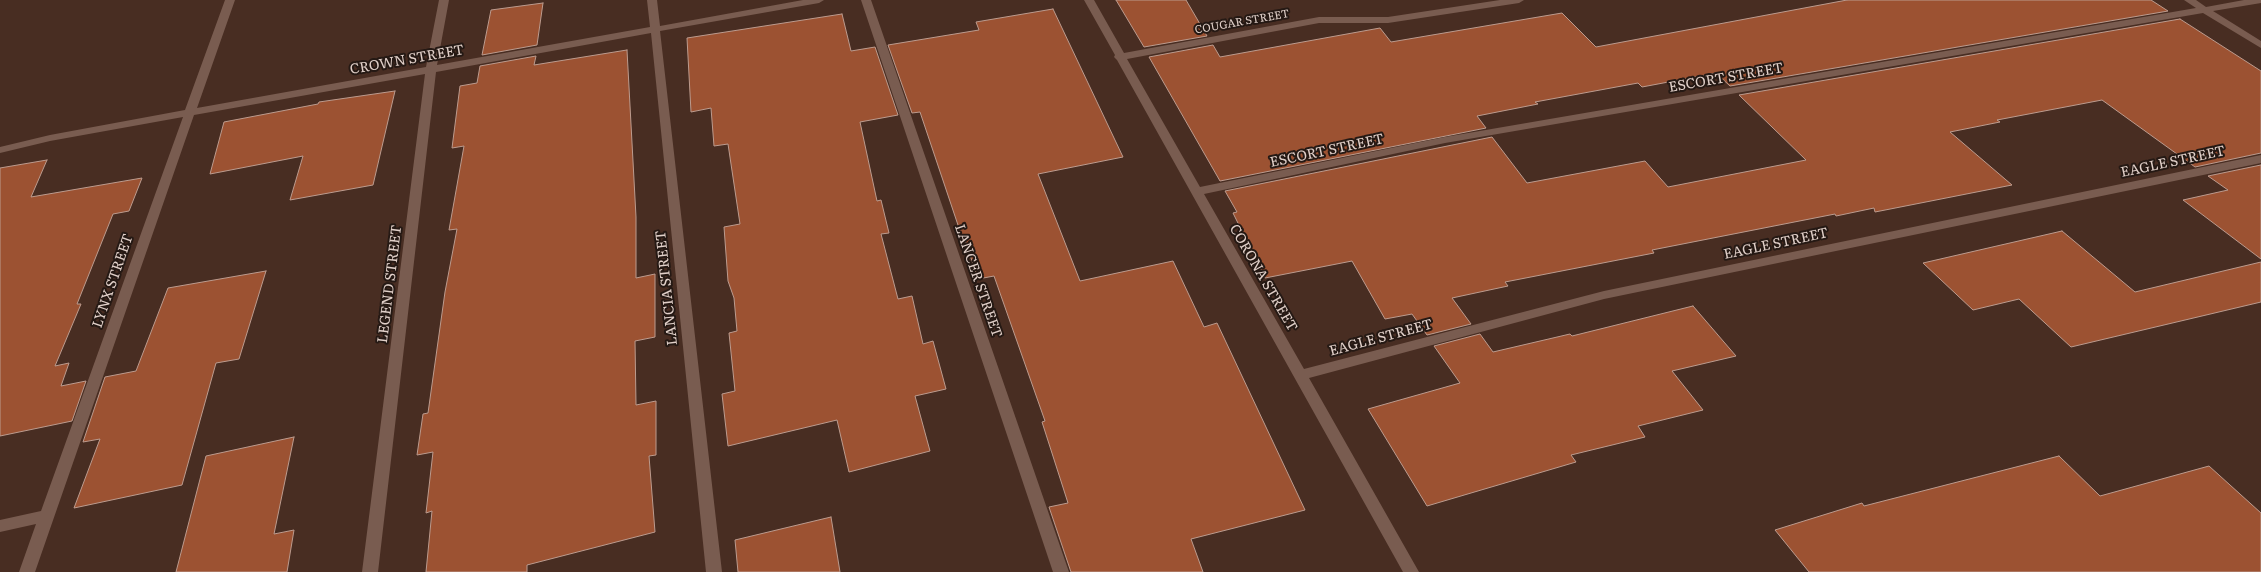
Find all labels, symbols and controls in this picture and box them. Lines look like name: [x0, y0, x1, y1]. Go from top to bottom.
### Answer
street label: COUGAR STREET: [1194, 7, 1290, 37]
street label: CROWN STREET: [348, 42, 466, 78]
street label: ESCORT STREET: [1667, 60, 1785, 96]
street label: ESCORT STREET: [1268, 131, 1386, 171]
street label: EAGLE STREET: [2119, 143, 2227, 181]
street label: CORONA STREET: [1225, 221, 1301, 335]
street label: LANCER STREET: [951, 222, 1005, 340]
street label: LEGEND STREET: [374, 224, 406, 344]
street label: EAGLE STREET: [1722, 225, 1830, 263]
street label: LANCIA STREET: [653, 230, 681, 346]
street label: LYNX STREET: [89, 232, 137, 330]
street label: EAGLE STREET: [1327, 316, 1435, 360]

